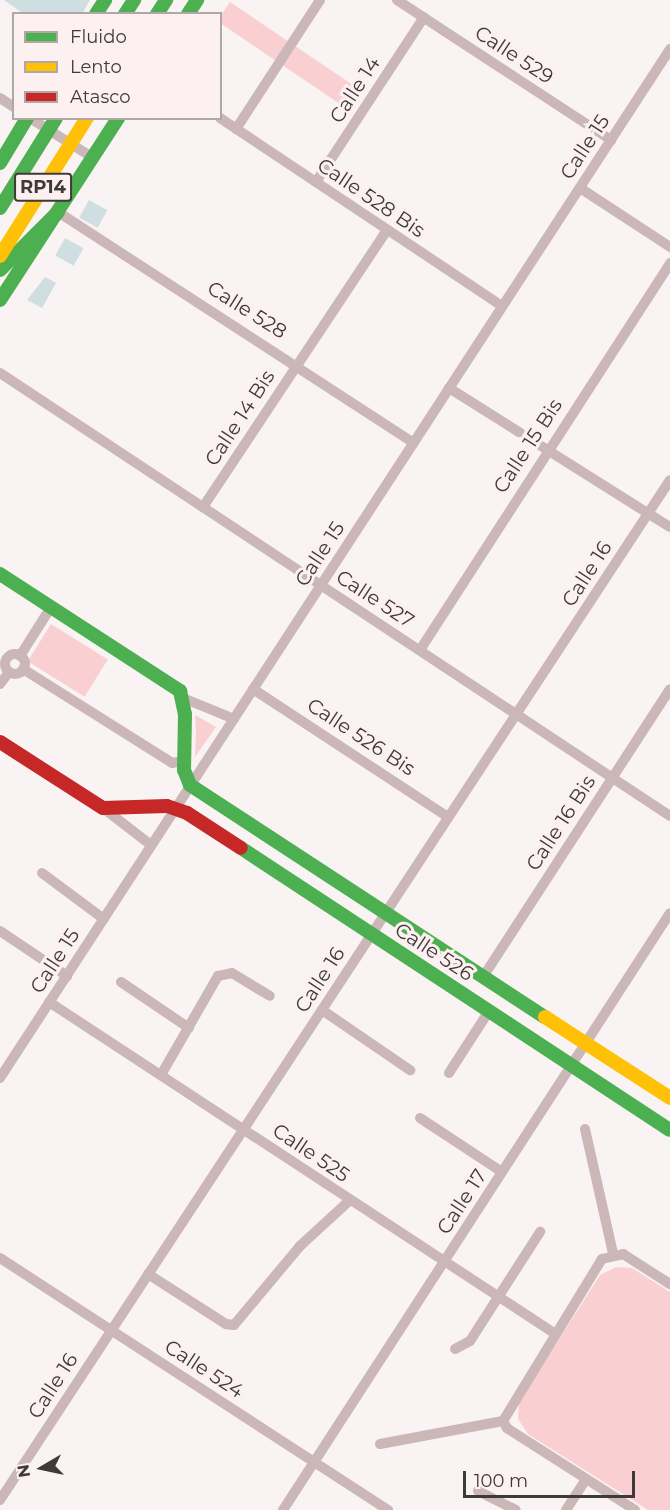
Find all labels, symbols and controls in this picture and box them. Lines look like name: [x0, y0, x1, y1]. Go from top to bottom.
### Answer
legend: [12, 12, 222, 120]
street label: Calle 529: [470, 21, 558, 89]
text: Fluido: [70, 26, 127, 48]
street label: Calle 14: [325, 52, 385, 128]
text: Lento: [70, 56, 122, 78]
text: Atasco: [70, 86, 130, 108]
street label: Calle 15: [555, 110, 615, 184]
street label: Calle 528 Bis: [313, 153, 429, 243]
road number: RP14: [13, 172, 73, 202]
street label: Calle 528: [203, 276, 291, 344]
street label: Calle 14 Bis: [200, 365, 280, 471]
street label: Calle 15 Bis: [489, 394, 567, 498]
street label: Calle 15: [290, 517, 350, 591]
street label: Calle 16: [557, 537, 617, 611]
street label: Calle 527: [331, 565, 419, 633]
street label: Calle 526 Bis: [302, 693, 420, 781]
street label: Calle 16 Bis: [521, 771, 601, 875]
street label: Calle 526: [390, 918, 478, 986]
street label: Calle 15: [25, 924, 85, 998]
street label: Calle 16: [290, 943, 350, 1017]
street label: Calle 525: [268, 1119, 354, 1187]
street label: Calle 17: [432, 1165, 492, 1239]
street label: Calle 524: [160, 1335, 248, 1403]
street label: Calle 16: [23, 1349, 83, 1423]
north arrow: [12, 1438, 72, 1498]
scale bar: [466, 1459, 638, 1497]
text: N: [13, 1463, 34, 1479]
text: 100 m: [474, 1470, 528, 1492]

